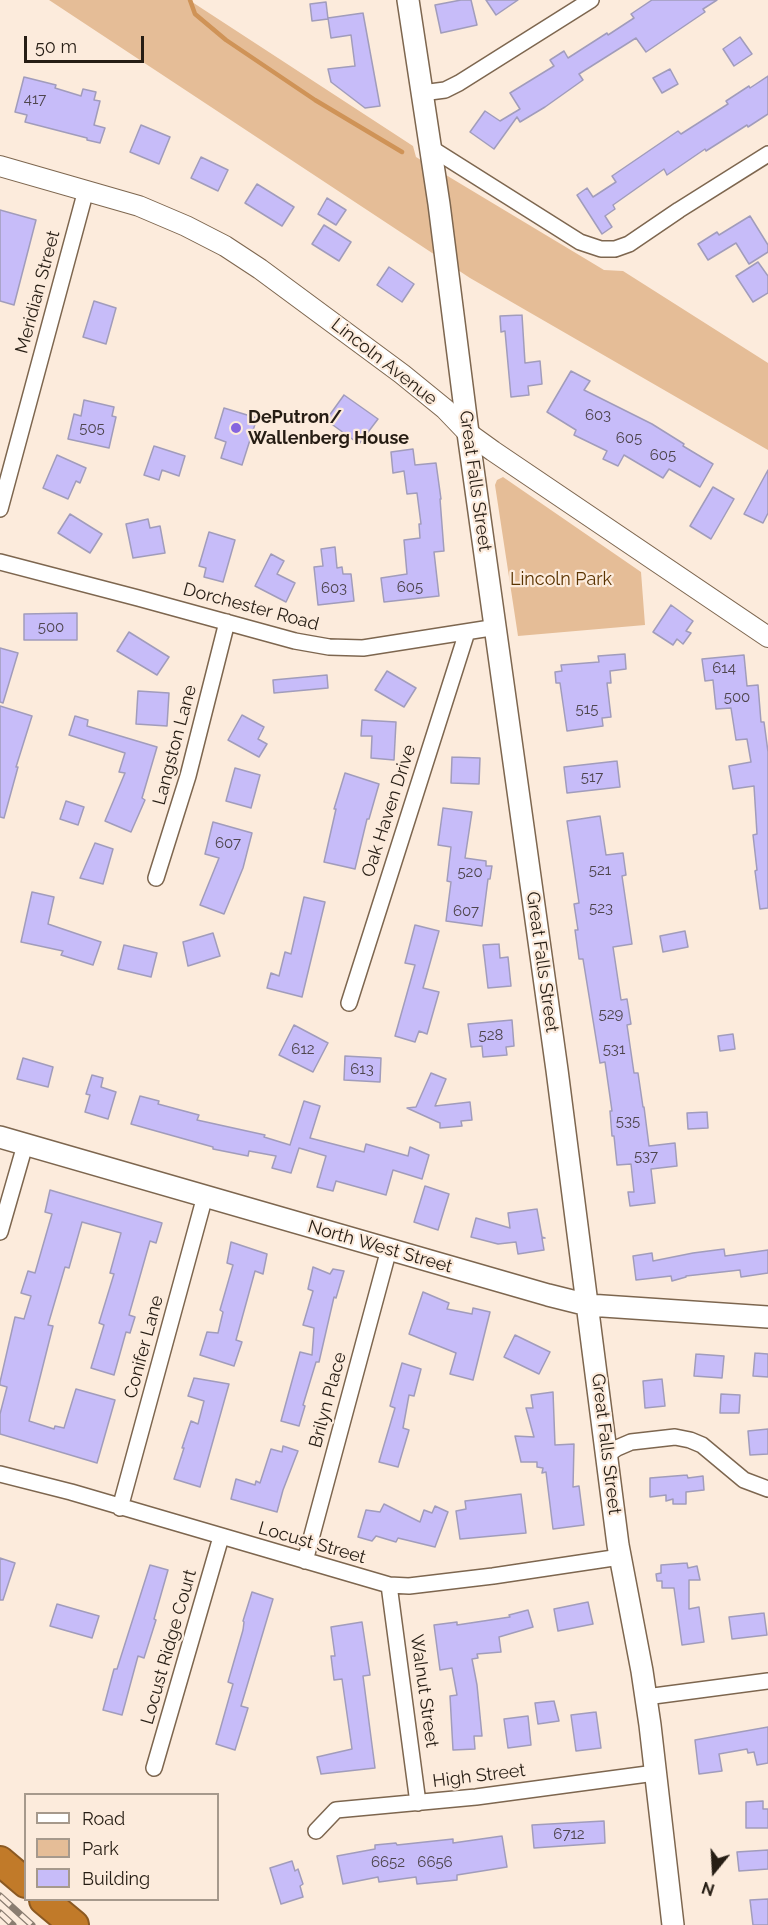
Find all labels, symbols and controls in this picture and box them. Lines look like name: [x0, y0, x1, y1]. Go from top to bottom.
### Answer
scale bar: [27, 24, 147, 62]
text: 50 m: [35, 36, 77, 57]
house number: 417: [24, 90, 46, 108]
street label: Meridian Street: [11, 228, 65, 356]
street label: Lincoln Avenue: [327, 314, 441, 410]
house number: 603: [585, 406, 611, 424]
place label: DePutron/ Wallenberg House: [248, 407, 409, 450]
street label: Great Falls Street: [454, 409, 496, 553]
house number: 505: [79, 419, 105, 437]
marker: DePutron/ Wallenberg House: [229, 421, 243, 435]
house number: 605: [616, 429, 642, 447]
house number: 605: [650, 446, 676, 464]
park label: Lincoln Park: [510, 569, 612, 591]
street label: Dorchester Road: [181, 578, 321, 636]
house number: 605: [397, 578, 423, 596]
house number: 603: [321, 579, 347, 597]
house number: 500: [38, 618, 64, 636]
house number: 614: [712, 659, 736, 677]
street label: Langston Lane: [149, 682, 201, 808]
house number: 500: [724, 688, 750, 706]
house number: 515: [576, 700, 598, 718]
street label: Oak Haven Drive: [357, 742, 421, 880]
house number: 517: [581, 768, 603, 786]
house number: 607: [215, 834, 241, 852]
house number: 521: [589, 861, 611, 879]
house number: 520: [457, 863, 483, 881]
street label: Great Falls Street: [521, 890, 563, 1034]
house number: 523: [589, 899, 613, 917]
house number: 607: [453, 902, 479, 920]
house number: 529: [599, 1005, 623, 1023]
house number: 528: [479, 1026, 503, 1044]
house number: 612: [291, 1040, 315, 1058]
house number: 531: [603, 1040, 625, 1058]
house number: 613: [350, 1060, 374, 1078]
house number: 535: [616, 1112, 640, 1130]
house number: 537: [634, 1147, 658, 1165]
street label: North West Street: [305, 1216, 455, 1278]
street label: Conifer Lane: [120, 1293, 168, 1401]
street label: Brilyn Place: [305, 1350, 351, 1450]
street label: Great Falls Street: [587, 1372, 625, 1516]
street label: Locust Street: [256, 1517, 368, 1569]
street label: Locust Ridge Court: [137, 1567, 201, 1727]
street label: Walnut Street: [405, 1633, 443, 1749]
street label: High Street: [431, 1760, 527, 1792]
legend: [24, 1793, 219, 1901]
text: Road: [82, 1808, 125, 1829]
house number: 6712: [553, 1825, 585, 1843]
text: Park: [82, 1838, 119, 1859]
north arrow: [684, 1841, 744, 1901]
house number: 6652: [371, 1853, 405, 1871]
house number: 6656: [417, 1853, 453, 1871]
text: Building: [82, 1868, 150, 1889]
text: N: [700, 1878, 717, 1900]

